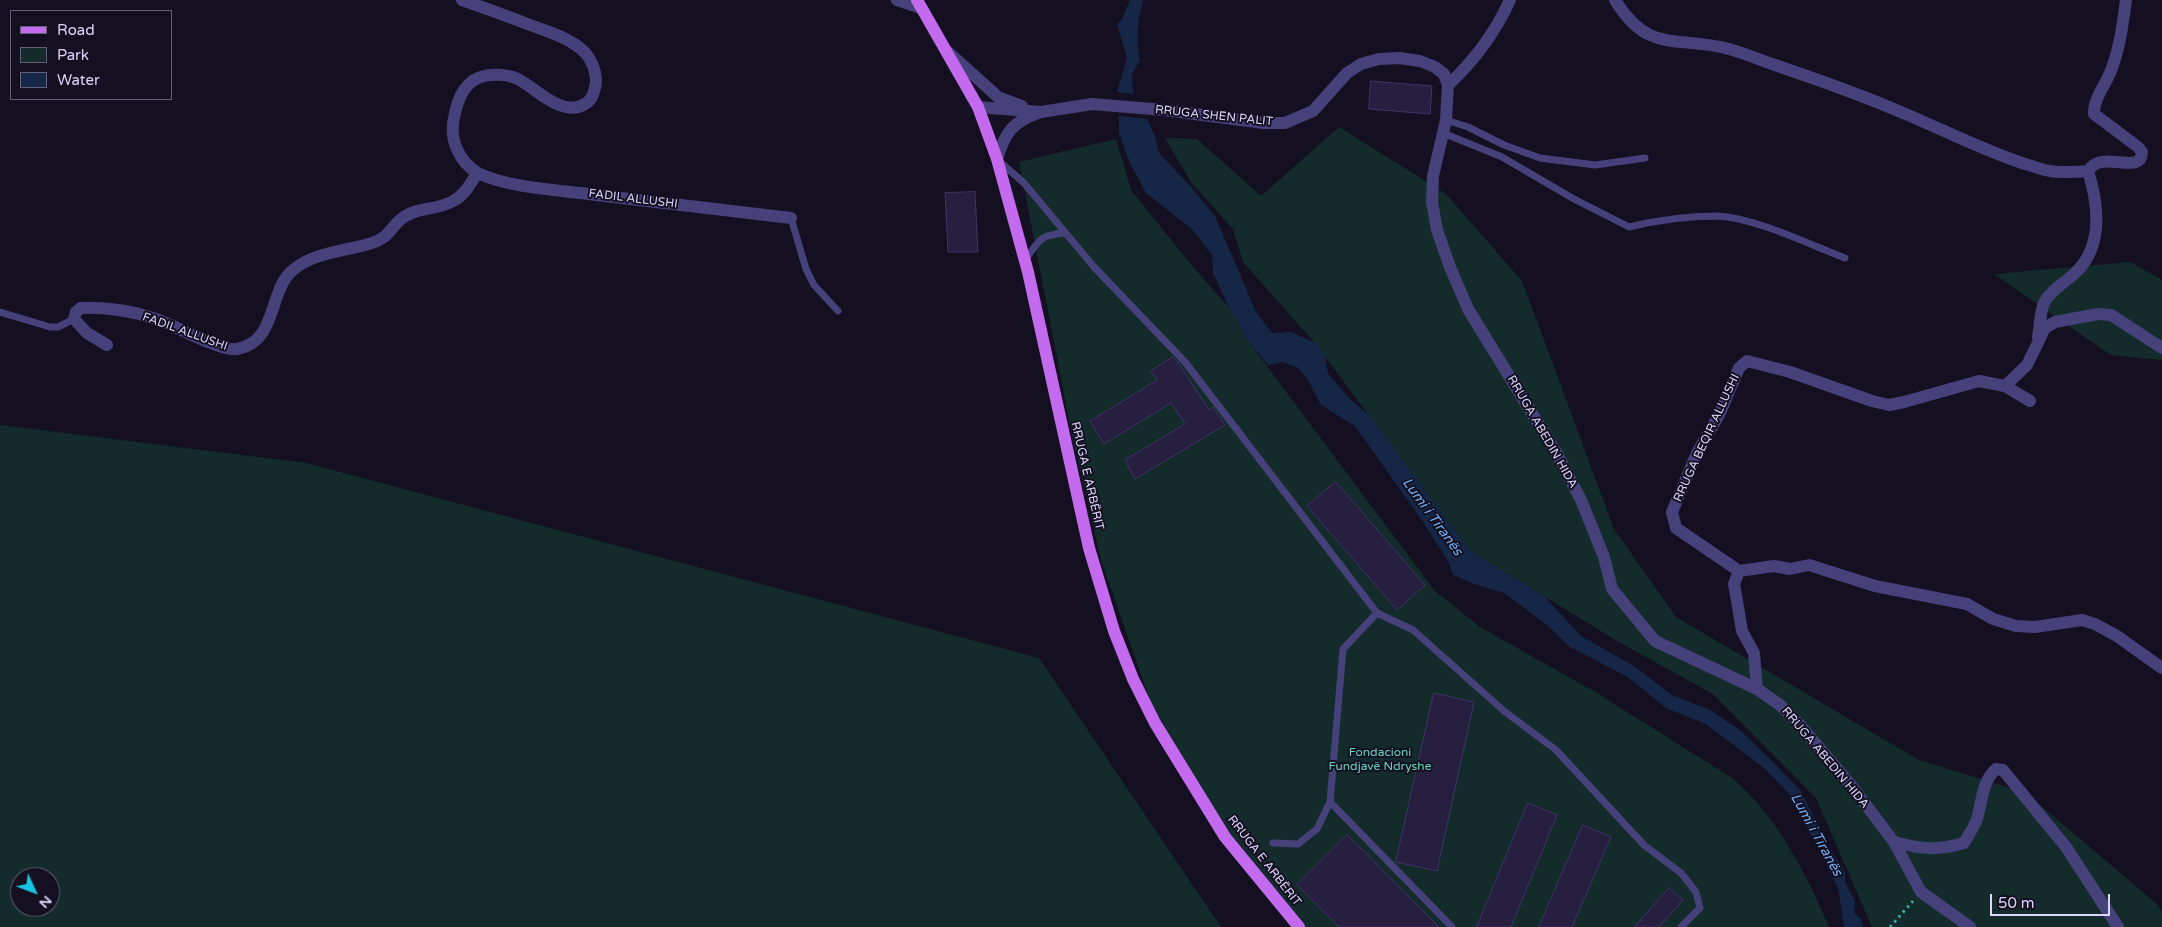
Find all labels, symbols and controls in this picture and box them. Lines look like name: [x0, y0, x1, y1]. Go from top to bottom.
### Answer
legend: [10, 10, 172, 100]
text: Road: [57, 21, 95, 39]
text: Park: [57, 46, 89, 64]
text: Water: [57, 71, 100, 89]
street label: RRUGA SHEN PALIT: [1154, 103, 1274, 129]
street label: FADIL ALLUSHI: [588, 186, 678, 212]
street label: FADIL ALLUSHI: [140, 310, 230, 354]
street label: RRUGA BEQIR ALLUSHI: [1671, 372, 1743, 504]
street label: RRUGA ABEDIN HIDA: [1504, 373, 1580, 491]
street label: RRUGA E ARBËRIT: [1068, 420, 1106, 532]
water label: Lumi i Tiranës: [1398, 475, 1466, 559]
street label: RRUGA ABEDIN HIDA: [1778, 704, 1872, 812]
park label: Fondacioni Fundjavë Ndryshe: [1329, 746, 1431, 774]
water label: Lumi i Tiranës: [1786, 791, 1846, 879]
street label: RRUGA E ARBËRIT: [1224, 813, 1304, 909]
north arrow: [10, 867, 60, 917]
scale bar: [1992, 884, 2112, 916]
text: N: [36, 892, 56, 912]
text: 50 m: [1998, 894, 2035, 912]

